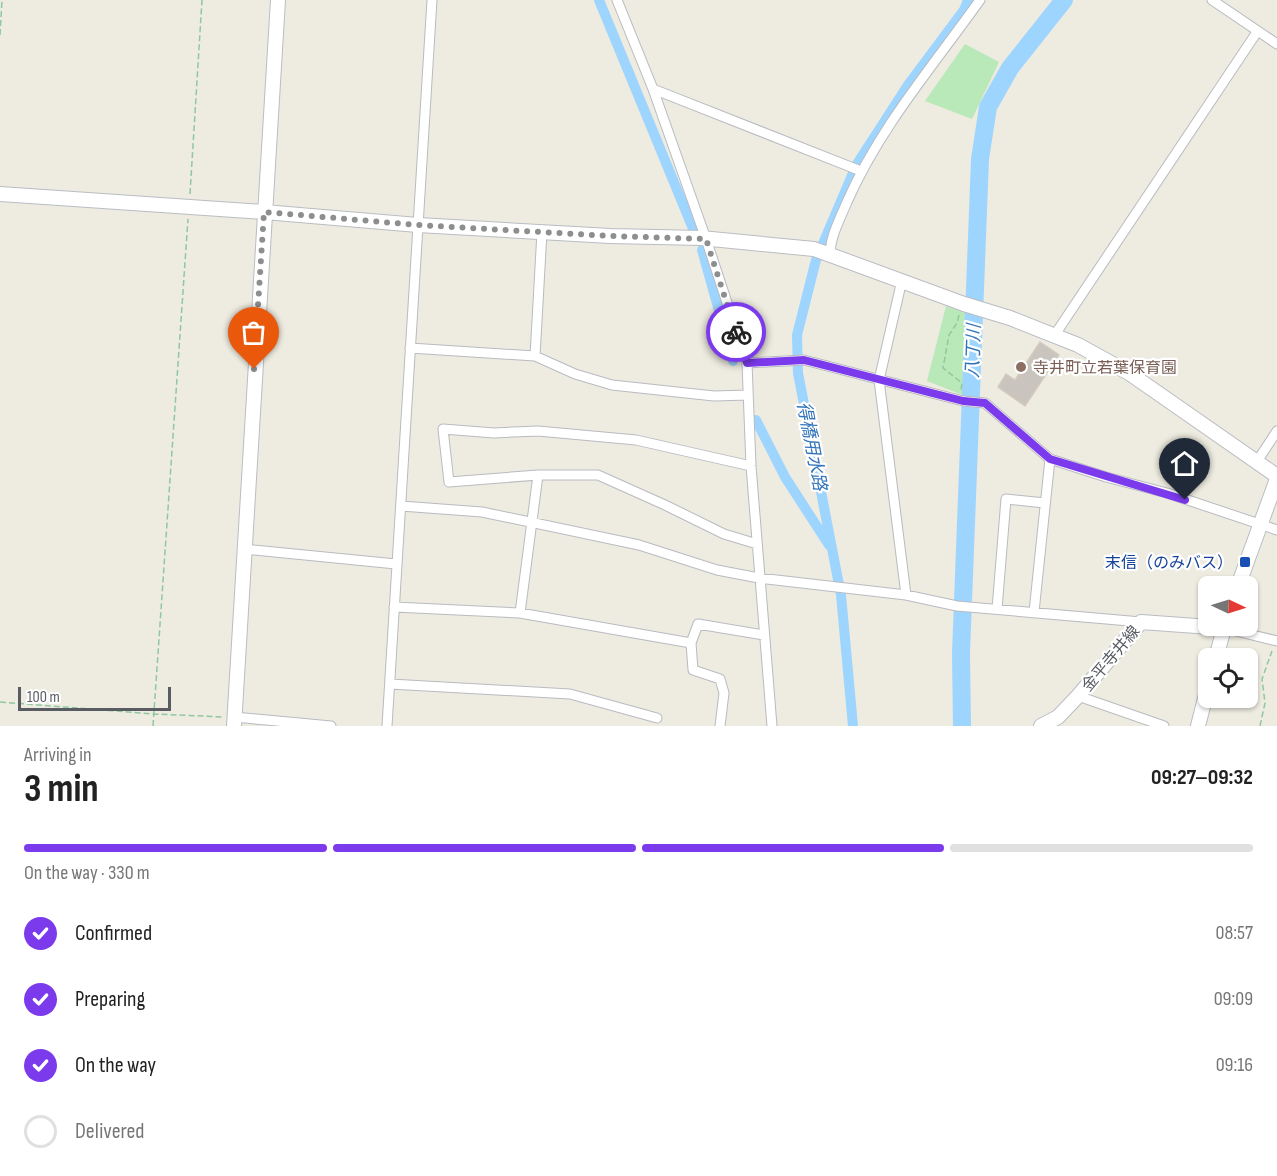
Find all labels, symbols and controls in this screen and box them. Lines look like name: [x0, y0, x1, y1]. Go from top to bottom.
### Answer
courier: [706, 302, 766, 362]
pin: [228, 307, 279, 369]
icon: bag: [237, 316, 270, 349]
icon: bike: [720, 316, 753, 349]
water label: 八丁川: [962, 322, 985, 378]
place label: 寺井町立若葉保育園: [1033, 359, 1177, 378]
marker: 寺井町立若葉保育園: [1014, 360, 1028, 374]
water label: 得橋用水路: [793, 400, 831, 494]
pin: [1159, 438, 1210, 500]
icon: home: [1168, 447, 1201, 480]
place label: 末信（のみバス）: [1105, 554, 1233, 573]
marker: 末信（のみバス）: [1238, 555, 1252, 569]
north arrow: [1198, 576, 1258, 636]
map controls: [1198, 576, 1258, 708]
street label: 金平寺井線: [1078, 622, 1144, 696]
button: locate: [1198, 648, 1258, 708]
scale bar: [18, 684, 171, 712]
text: 100 m: [27, 688, 60, 707]
text: Arriving in: [24, 743, 92, 767]
text: 09:27–09:32: [1151, 764, 1253, 791]
text: 3 min: [24, 766, 99, 813]
text: On the way · 330 m: [24, 861, 150, 885]
icon: check: [24, 917, 57, 950]
text: Confirmed: [75, 920, 152, 947]
text: 08:57: [1216, 921, 1253, 945]
icon: check: [24, 983, 57, 1016]
text: Preparing: [75, 986, 145, 1013]
text: 09:09: [1214, 987, 1253, 1011]
icon: check: [24, 1049, 57, 1082]
text: On the way: [75, 1052, 156, 1079]
text: 09:16: [1216, 1053, 1253, 1077]
text: Delivered: [75, 1118, 144, 1145]

